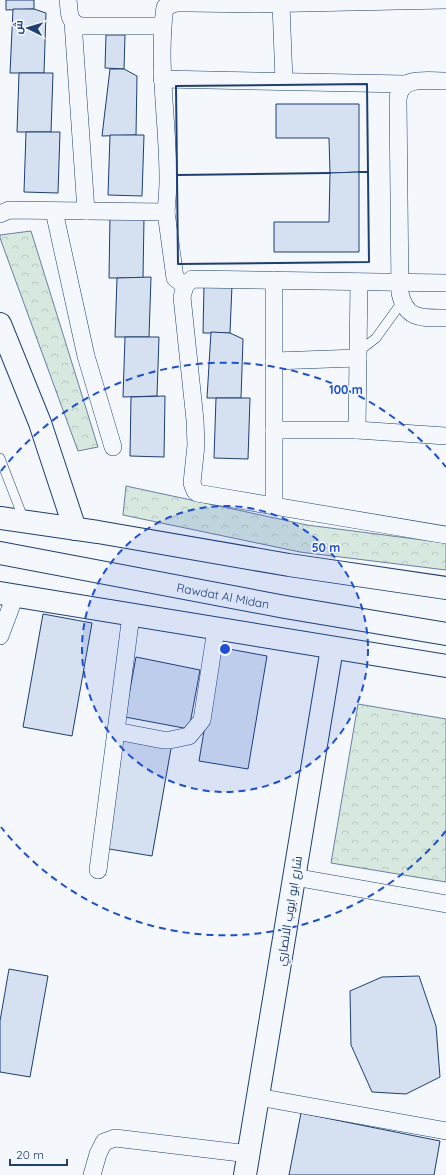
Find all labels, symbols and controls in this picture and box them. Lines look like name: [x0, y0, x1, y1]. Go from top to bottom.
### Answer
north arrow: [8, 8, 48, 48]
text: ش: [10, 19, 26, 35]
text: 100 m: [329, 382, 363, 397]
text: 50 m: [312, 540, 340, 555]
street label: Rawdat Al Midan: [175, 579, 271, 611]
centre of rings: [218, 642, 232, 656]
street label: شارع ابو ايوب الانصاري: [273, 855, 308, 968]
scale bar: [10, 1141, 67, 1167]
text: 20 m: [16, 1147, 44, 1162]

